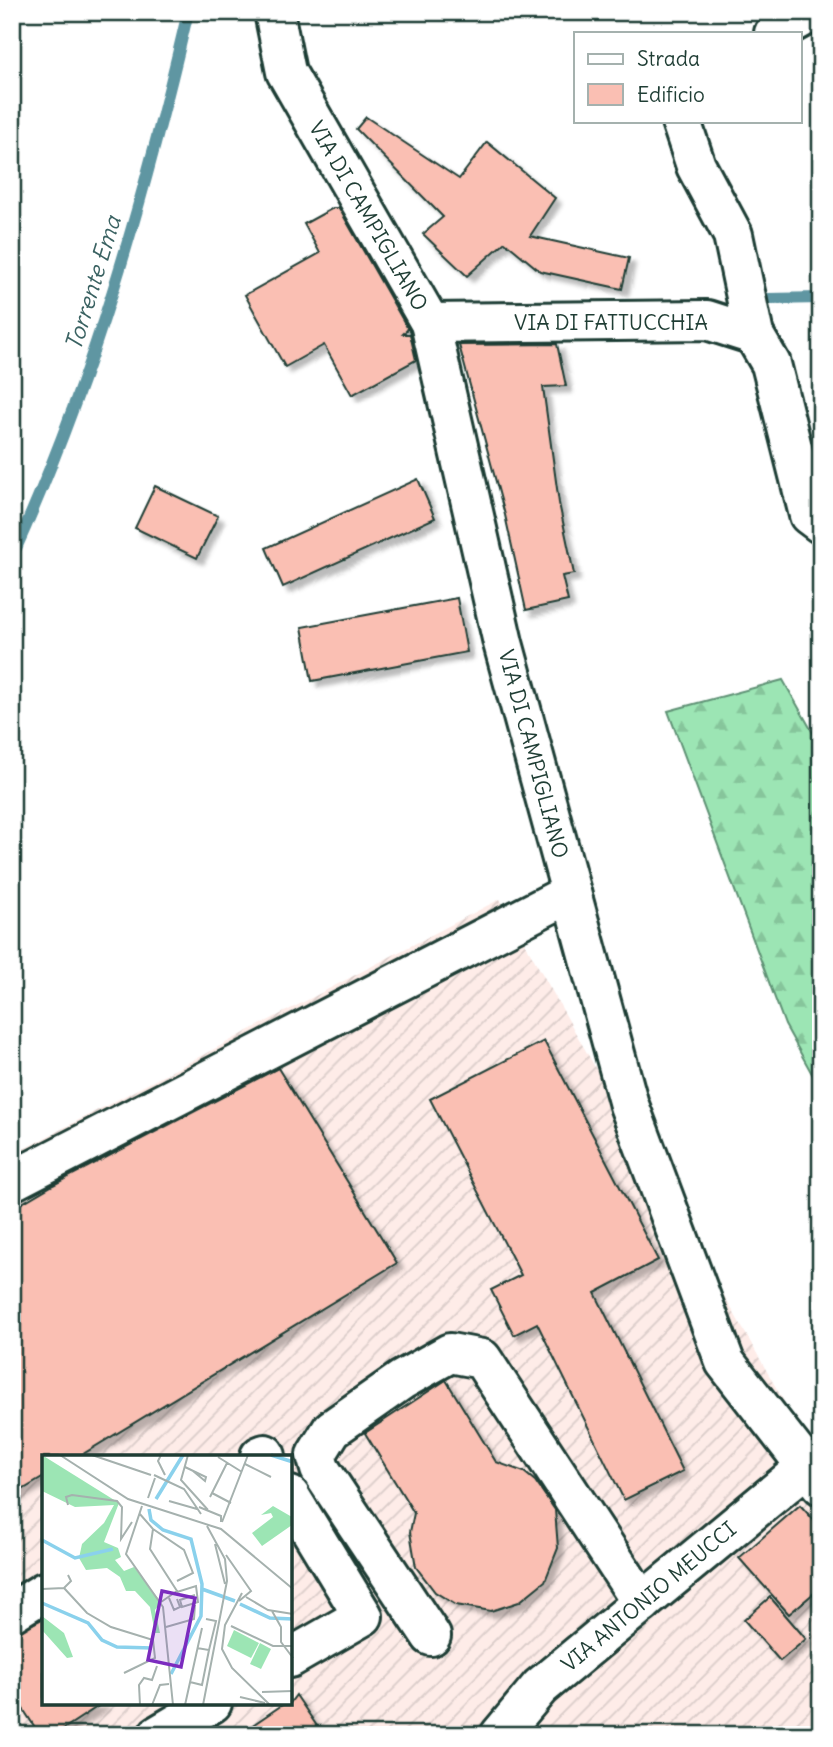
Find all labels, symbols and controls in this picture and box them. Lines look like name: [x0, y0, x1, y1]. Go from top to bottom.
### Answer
legend: [574, 32, 802, 122]
text: Strada: [637, 45, 700, 72]
text: Edificio: [637, 81, 705, 108]
street label: VIA DI CAMPIGLIANO: [303, 116, 434, 316]
water label: Torrente Ema: [58, 210, 127, 354]
street label: VIA DI FATTUCCHIA: [514, 309, 708, 336]
street label: VIA DI CAMPIGLIANO: [493, 647, 574, 861]
inset map: [42, 1455, 292, 1705]
street label: VIA ANTONIO MEUCCI: [556, 1516, 742, 1678]

